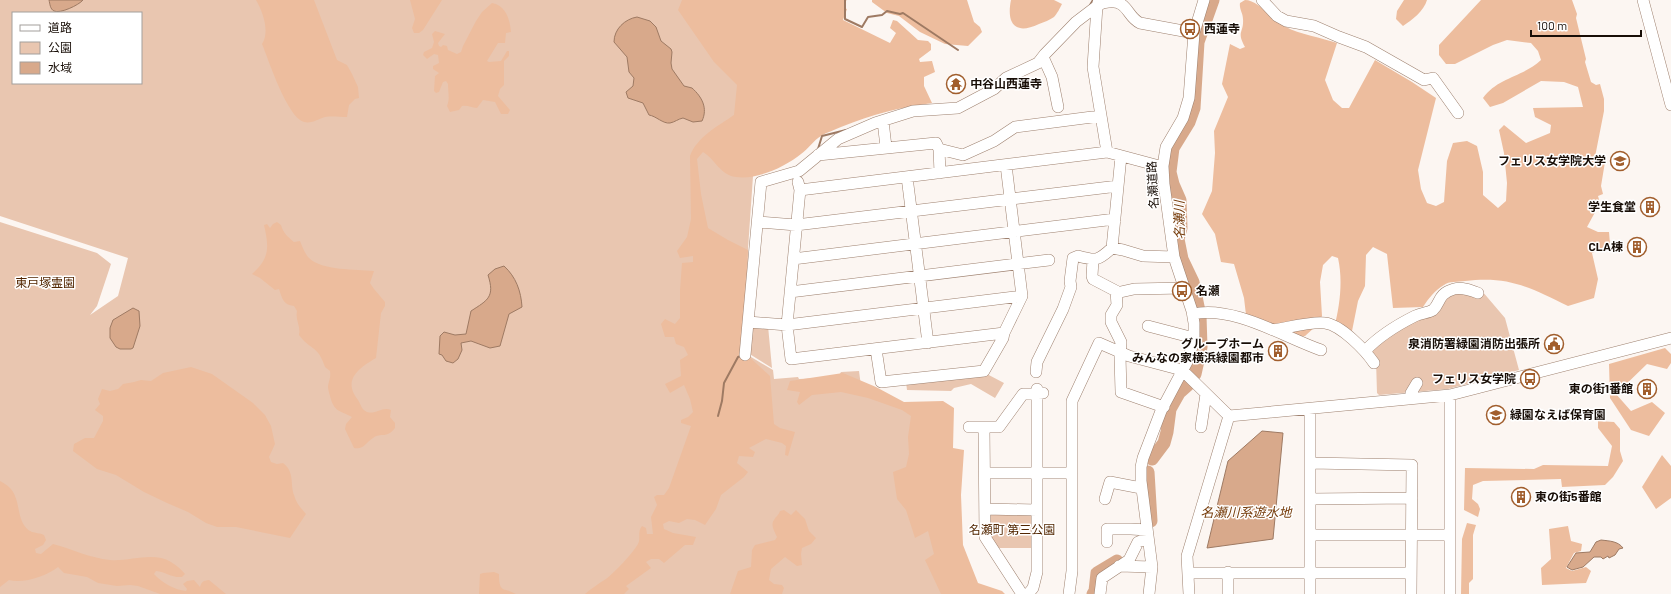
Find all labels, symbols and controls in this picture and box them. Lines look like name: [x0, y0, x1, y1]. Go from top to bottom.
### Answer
legend: [12, 12, 142, 84]
scale bar: [1531, 12, 1641, 38]
bus stop icon: 西蓮寺: [1179, 18, 1201, 40]
text: 100 m: [1537, 18, 1567, 32]
text: 道路: [48, 20, 72, 34]
place label: 西蓮寺: [1204, 21, 1240, 35]
text: 公園: [48, 40, 72, 54]
text: 水域: [48, 60, 72, 74]
temple icon: 中谷山西蓮寺: [945, 73, 967, 95]
place label: 中谷山西蓮寺: [970, 76, 1042, 90]
school or university icon: フェリス女学院大学: [1609, 150, 1631, 172]
place label: フェリス女学院大学: [1498, 153, 1606, 167]
street label: 名瀬道路: [1144, 161, 1160, 209]
building icon: 学生食堂: [1639, 196, 1661, 218]
water label: 名瀬川: [1171, 198, 1187, 240]
place label: 学生食堂: [1588, 199, 1636, 213]
building icon: CLA棟: [1626, 236, 1648, 258]
place label: CLA棟: [1589, 239, 1623, 253]
park label: 東戸塚霊園: [15, 275, 75, 289]
bus stop icon: 名瀬: [1171, 280, 1193, 302]
place label: 名瀬: [1196, 283, 1220, 297]
public building icon: 泉消防署緑園消防出張所: [1543, 333, 1565, 355]
place label: グループホーム みんなの家横浜緑園都市: [1132, 336, 1264, 364]
place label: 泉消防署緑園消防出張所: [1408, 336, 1540, 350]
building icon: グループホーム みんなの家横浜緑園都市: [1267, 340, 1289, 362]
bus stop icon: フェリス女学院: [1519, 368, 1541, 390]
place label: フェリス女学院: [1432, 371, 1516, 385]
building icon: 東の街1番館: [1636, 378, 1658, 400]
place label: 東の街1番館: [1569, 381, 1633, 395]
school or university icon: 緑園なえば保育園: [1485, 404, 1507, 426]
place label: 緑園なえば保育園: [1510, 407, 1606, 421]
building icon: 東の街5番館: [1510, 486, 1532, 508]
place label: 東の街5番館: [1535, 489, 1601, 503]
water label: 名瀬川系遊水地: [1200, 504, 1293, 520]
park label: 名瀬町 第三公園: [969, 522, 1055, 536]

